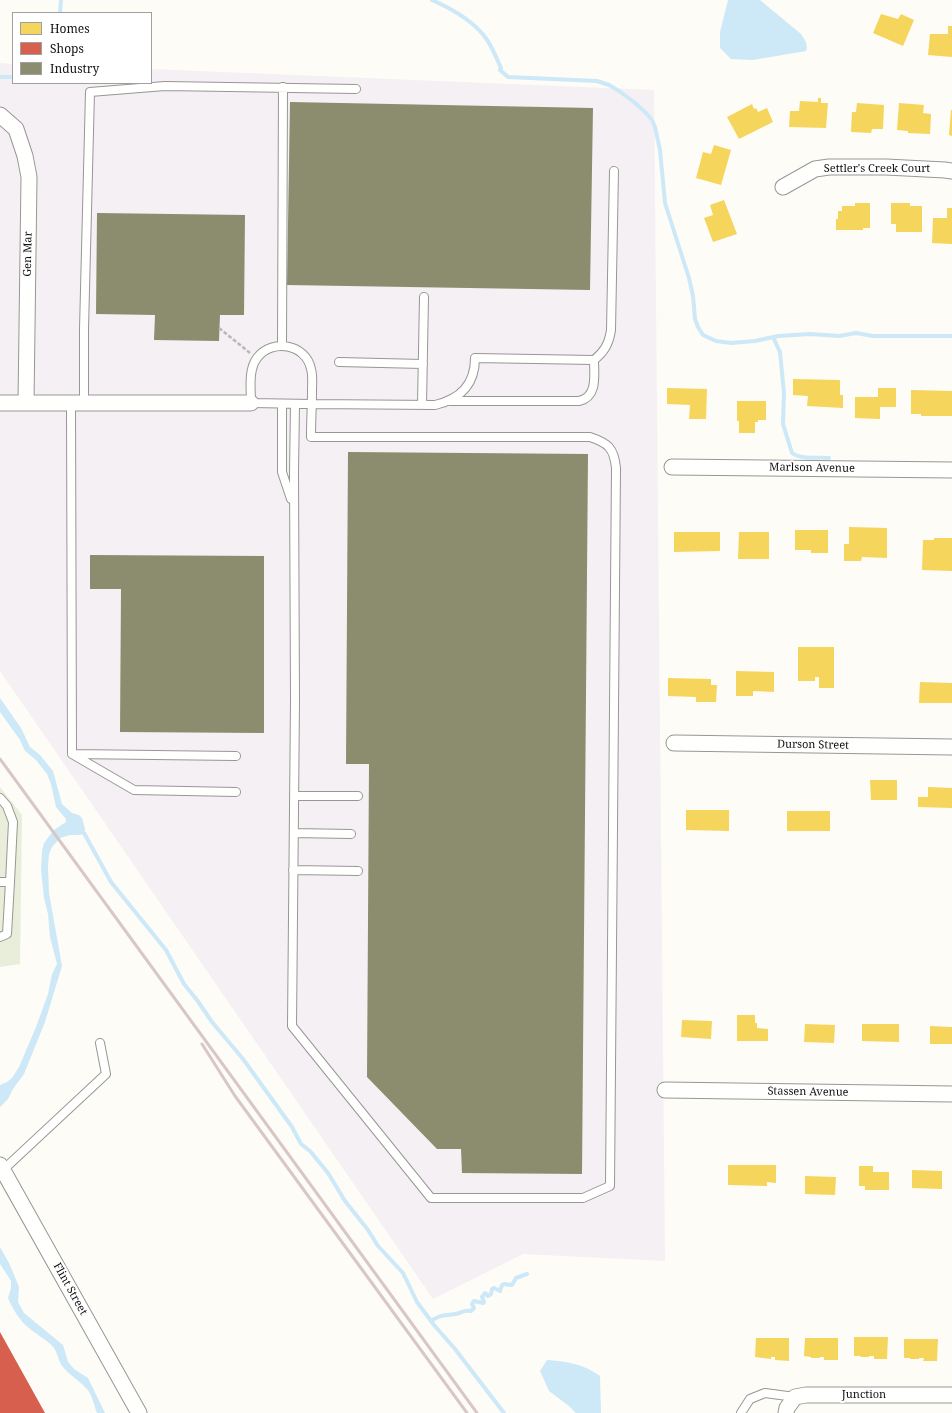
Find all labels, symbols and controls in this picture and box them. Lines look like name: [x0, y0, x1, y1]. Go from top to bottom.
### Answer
legend: [12, 12, 152, 84]
text: Homes: [50, 20, 90, 37]
text: Shops: [50, 40, 84, 57]
text: Industry: [50, 60, 99, 77]
street label: Settler's Creek Court: [824, 162, 930, 176]
street label: Gen Mar: [21, 231, 35, 277]
street label: Marlson Avenue: [769, 461, 855, 475]
street label: Durson Street: [777, 738, 849, 752]
street label: Stassen Avenue: [767, 1085, 849, 1099]
street label: Flint Street: [50, 1260, 90, 1318]
street label: Junction: [842, 1388, 886, 1402]

